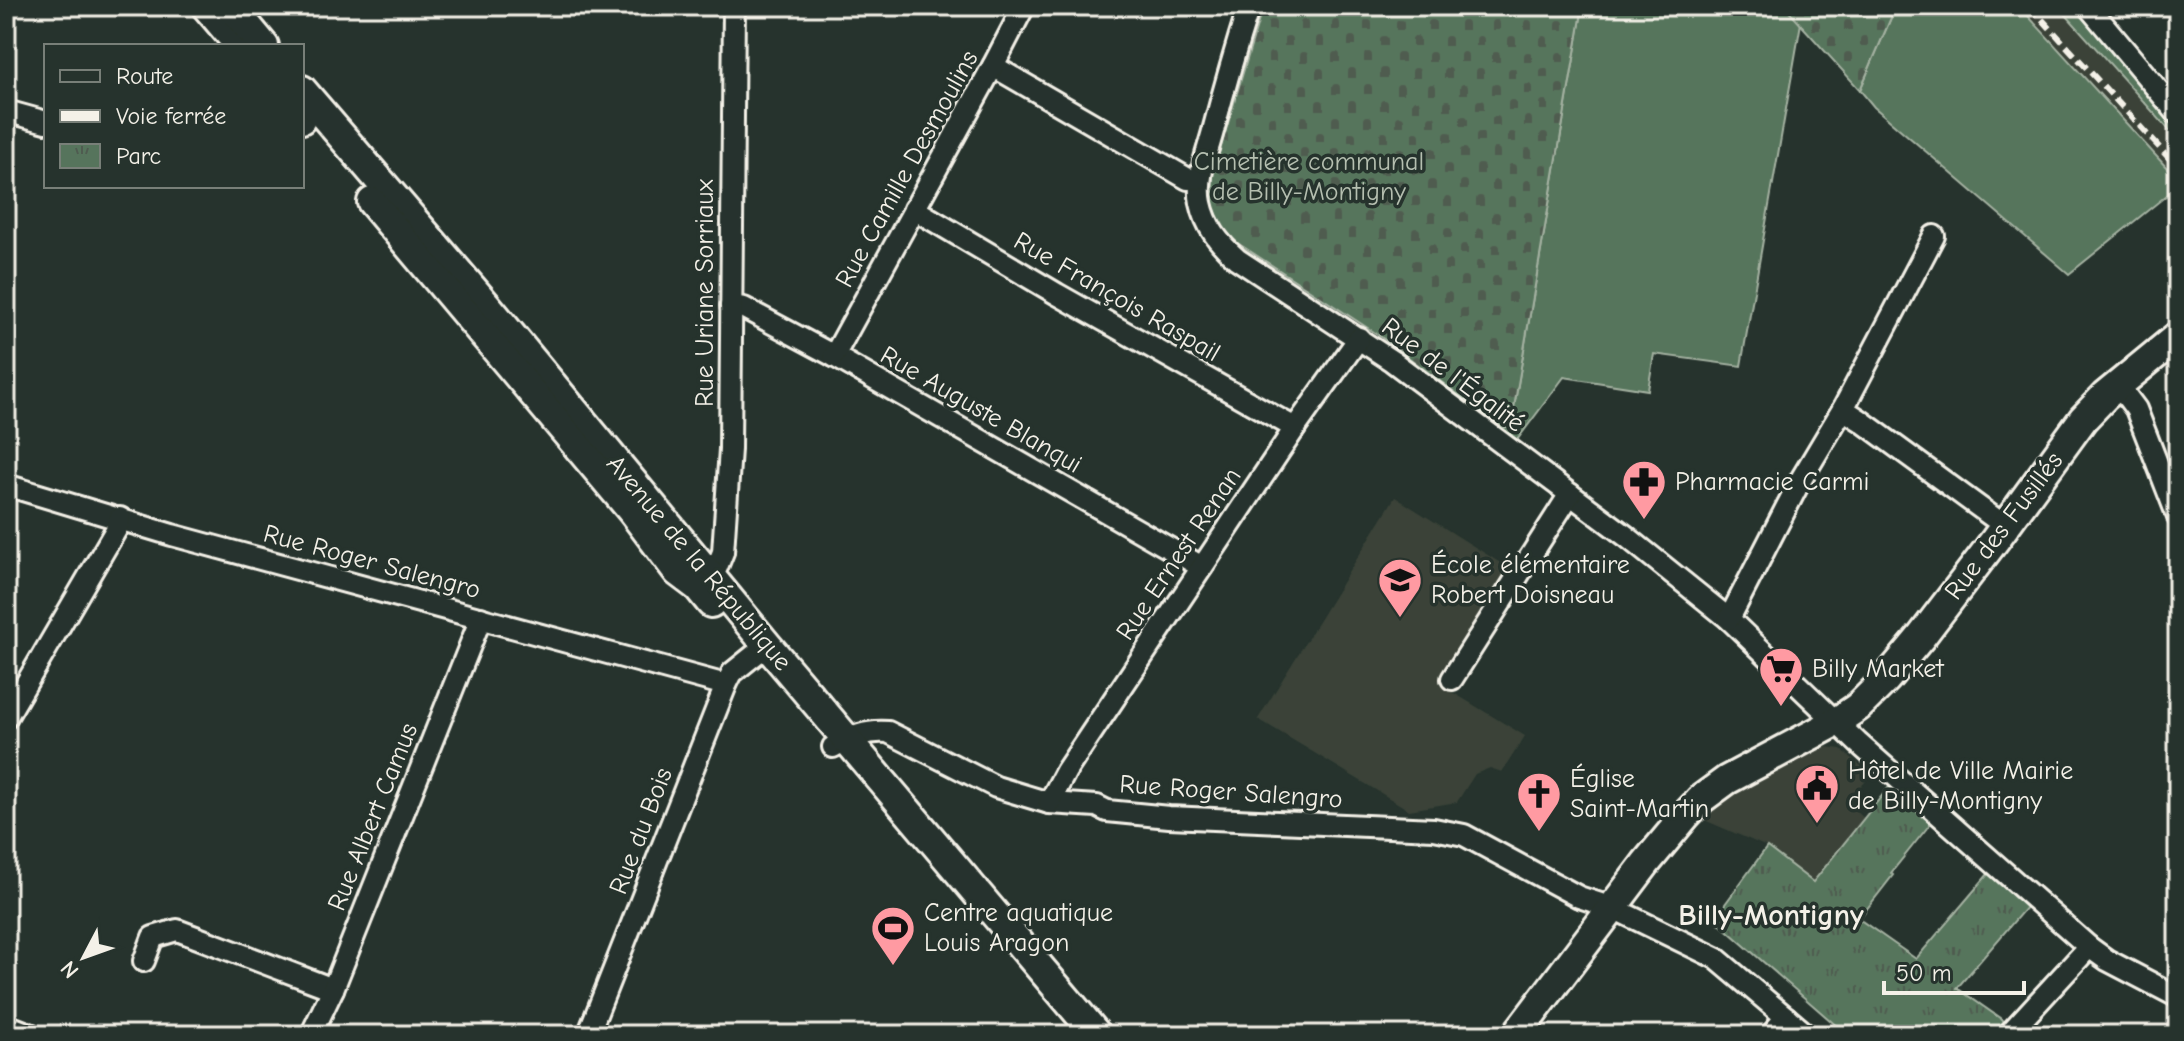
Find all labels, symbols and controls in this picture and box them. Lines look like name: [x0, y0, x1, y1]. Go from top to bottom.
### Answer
legend: [44, 44, 304, 188]
street label: Rue Camille Desmoulins: [829, 45, 985, 293]
text: Route: [116, 62, 173, 90]
text: Voie ferrée: [116, 102, 226, 130]
text: Parc: [116, 142, 161, 170]
park label: Cimetière communal de Billy-Montigny: [1194, 147, 1424, 207]
street label: Rue Uriane Sorriaux: [690, 178, 720, 407]
street label: Rue François Raspail: [1009, 226, 1225, 368]
street label: Rue de l'Égalité: [1376, 311, 1531, 438]
street label: Rue Auguste Blanqui: [875, 340, 1087, 480]
street label: Rue des Fusillés: [1939, 446, 2069, 606]
street label: Avenue de la République: [600, 449, 798, 677]
pharmacy icon: Pharmacie Carmi: [1620, 458, 1668, 521]
street label: Rue Ernest Renan: [1110, 462, 1248, 646]
place label: Pharmacie Carmi: [1675, 467, 1869, 497]
street label: Rue Roger Salengro: [260, 519, 484, 605]
place label: École élémentaire Robert Doisneau: [1431, 549, 1630, 610]
school or university icon: École élémentaire Robert Doisneau: [1376, 556, 1424, 619]
supermarket icon: Billy Market: [1757, 645, 1805, 708]
place label: Billy Market: [1812, 654, 1945, 684]
street label: Rue Albert Camus: [322, 719, 424, 915]
place label: Hôtel de Ville Mairie de Billy-Montigny: [1848, 756, 2073, 816]
public building icon: Hôtel de Ville Mairie de Billy-Montigny: [1793, 762, 1841, 825]
place label: Église Saint-Martin: [1570, 763, 1709, 824]
street label: Rue du Bois: [603, 764, 679, 898]
street label: Rue Roger Salengro: [1118, 769, 1344, 815]
church icon: Église Saint-Martin: [1515, 770, 1563, 833]
place label: Centre aquatique Louis Aragon: [924, 898, 1113, 958]
district label: Billy-Montigny: [1678, 898, 1864, 933]
sports icon: Centre aquatique Louis Aragon: [869, 904, 917, 967]
north arrow: [44, 917, 124, 997]
scale bar: [1884, 945, 2024, 995]
text: N: [55, 956, 84, 983]
text: 50 m: [1896, 959, 1952, 987]

